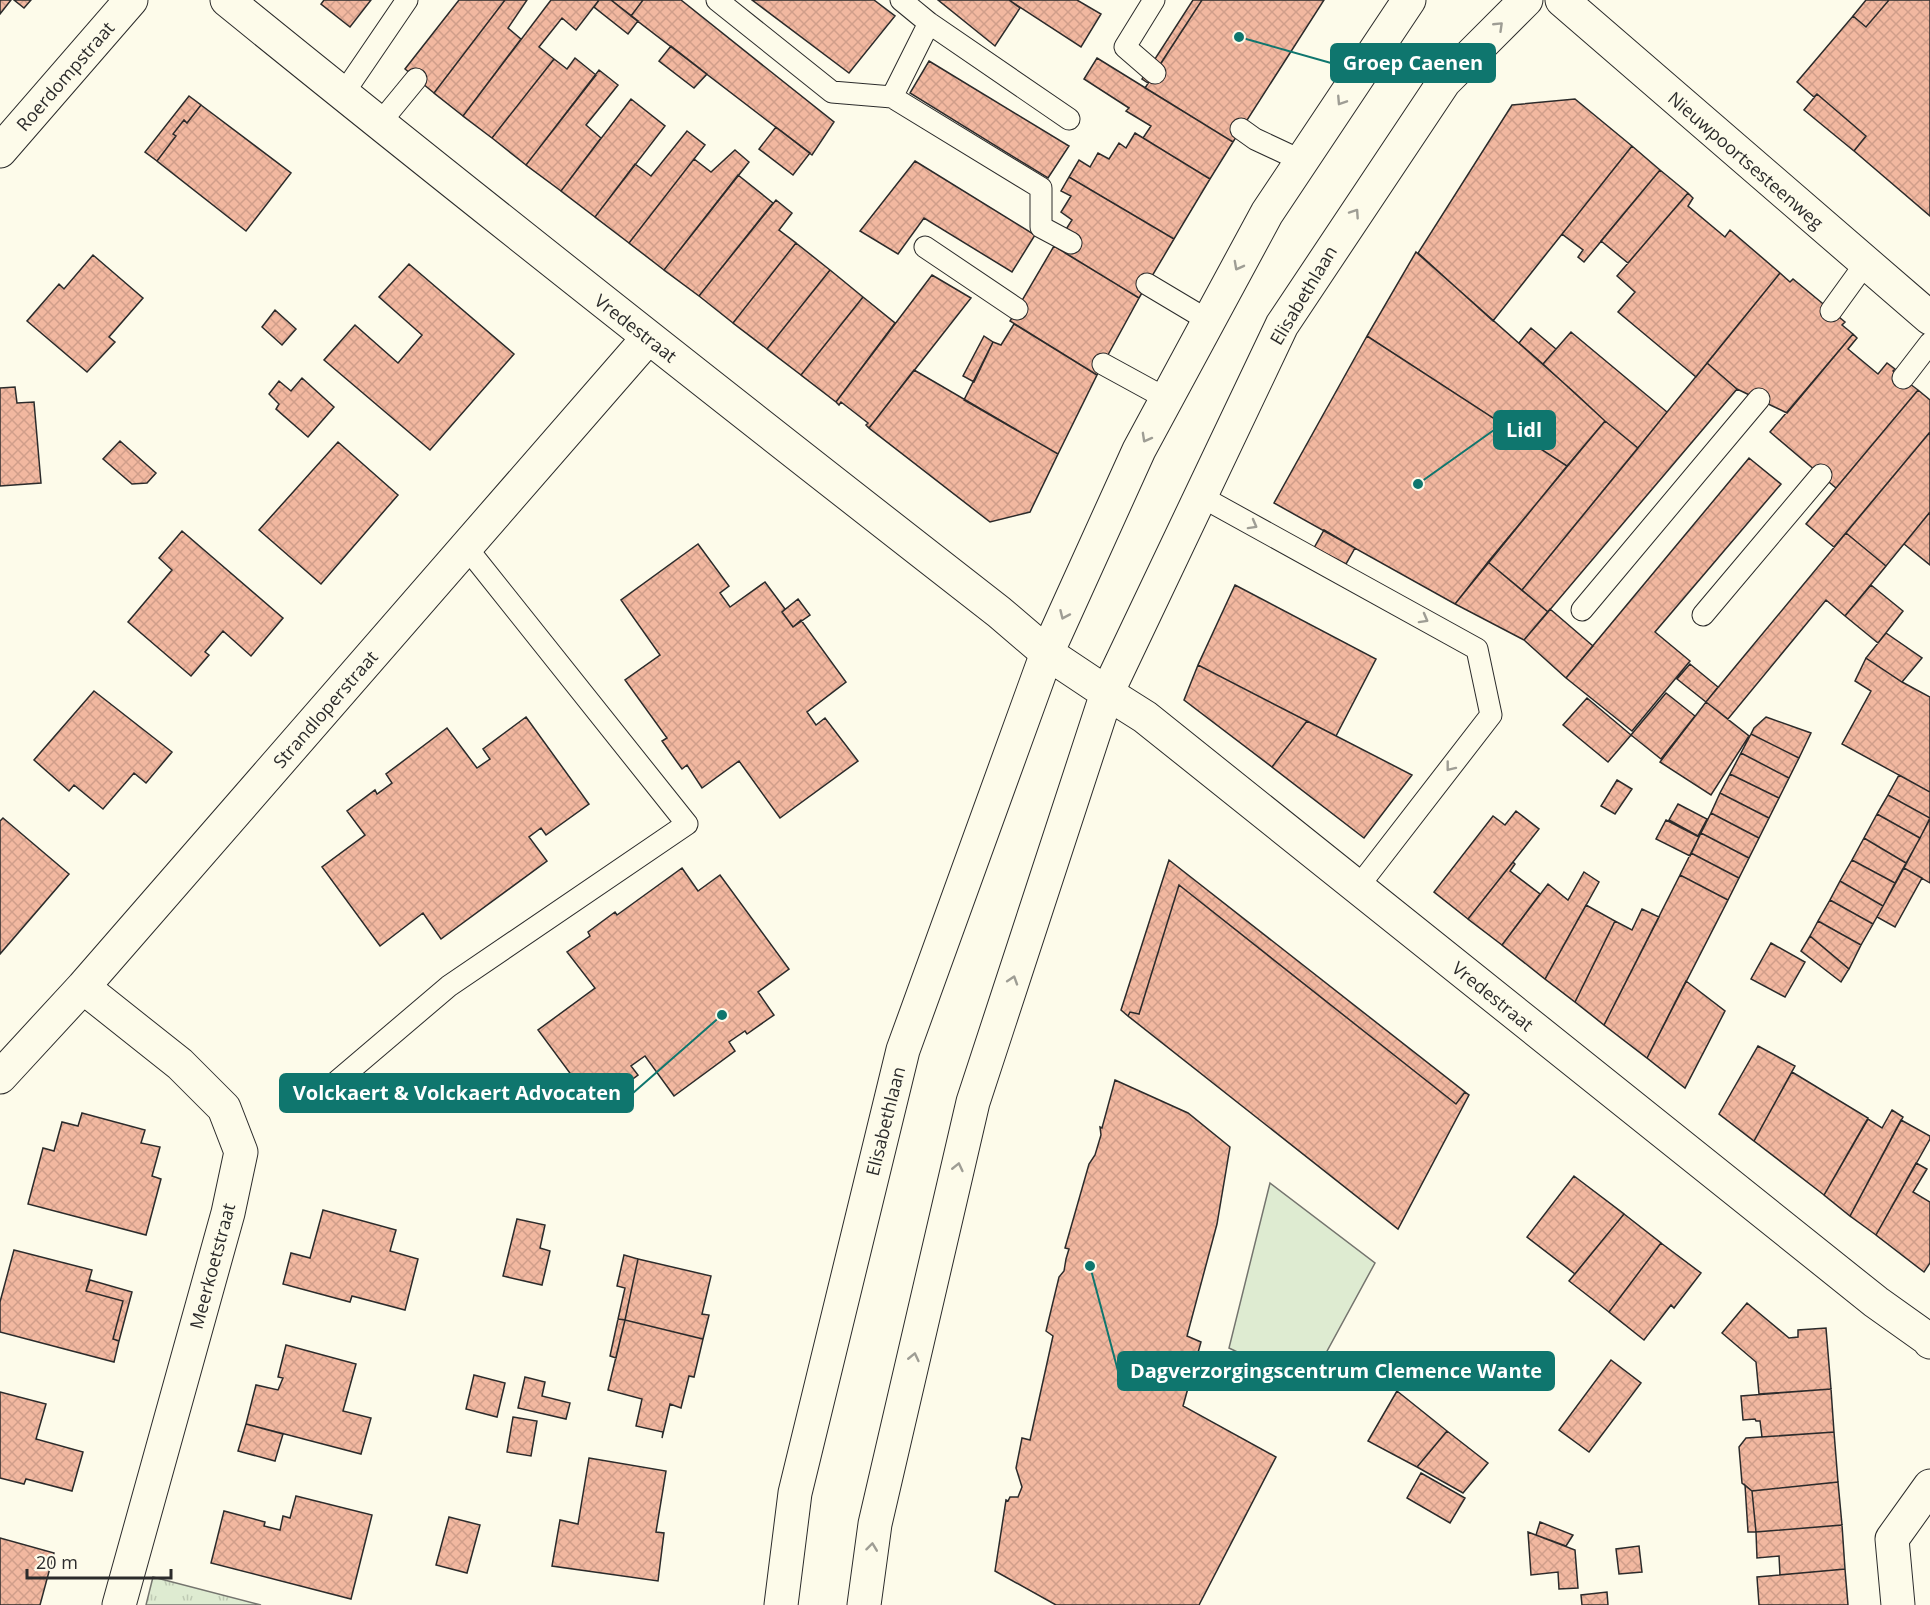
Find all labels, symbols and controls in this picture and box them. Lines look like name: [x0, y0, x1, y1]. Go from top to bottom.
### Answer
street label: Roerdompstraat: [11, 16, 119, 136]
one-way arrow: [1493, 22, 1503, 33]
callout: Groep Caenen: [1331, 44, 1495, 82]
text: Groep Caenen: [1343, 49, 1483, 76]
street label: Nieuwpoortsesteenweg: [1663, 86, 1829, 234]
one-way arrow: [1337, 94, 1348, 105]
one-way arrow: [1348, 209, 1360, 219]
street label: Elisabethlaan: [1264, 241, 1342, 349]
one-way arrow: [1234, 260, 1245, 271]
street label: Vredestraat: [590, 288, 682, 368]
callout: Lidl: [1494, 411, 1555, 449]
text: Lidl: [1506, 416, 1542, 443]
one-way arrow: [1142, 432, 1153, 442]
one-way arrow: [1247, 518, 1257, 529]
one-way arrow: [1059, 609, 1071, 620]
one-way arrow: [1417, 612, 1428, 623]
street label: Strandloperstraat: [267, 645, 383, 773]
one-way arrow: [1447, 761, 1458, 772]
street label: Vredestraat: [1447, 956, 1539, 1036]
one-way arrow: [1006, 975, 1018, 986]
street label: Elisabethlaan: [860, 1064, 910, 1178]
callout: Volckaert & Volckaert Advocaten: [280, 1074, 633, 1112]
text: Volckaert & Volckaert Advocaten: [293, 1079, 621, 1106]
one-way arrow: [950, 1162, 963, 1172]
street label: Meerkoetstraat: [184, 1200, 240, 1332]
one-way arrow: [906, 1352, 919, 1362]
callout: Dagverzorgingscentrum Clemence Wante: [1118, 1352, 1554, 1390]
text: Dagverzorgingscentrum Clemence Wante: [1130, 1357, 1542, 1384]
scale bar: [27, 1542, 171, 1580]
one-way arrow: [865, 1542, 877, 1552]
text: 20 m: [36, 1550, 78, 1574]

